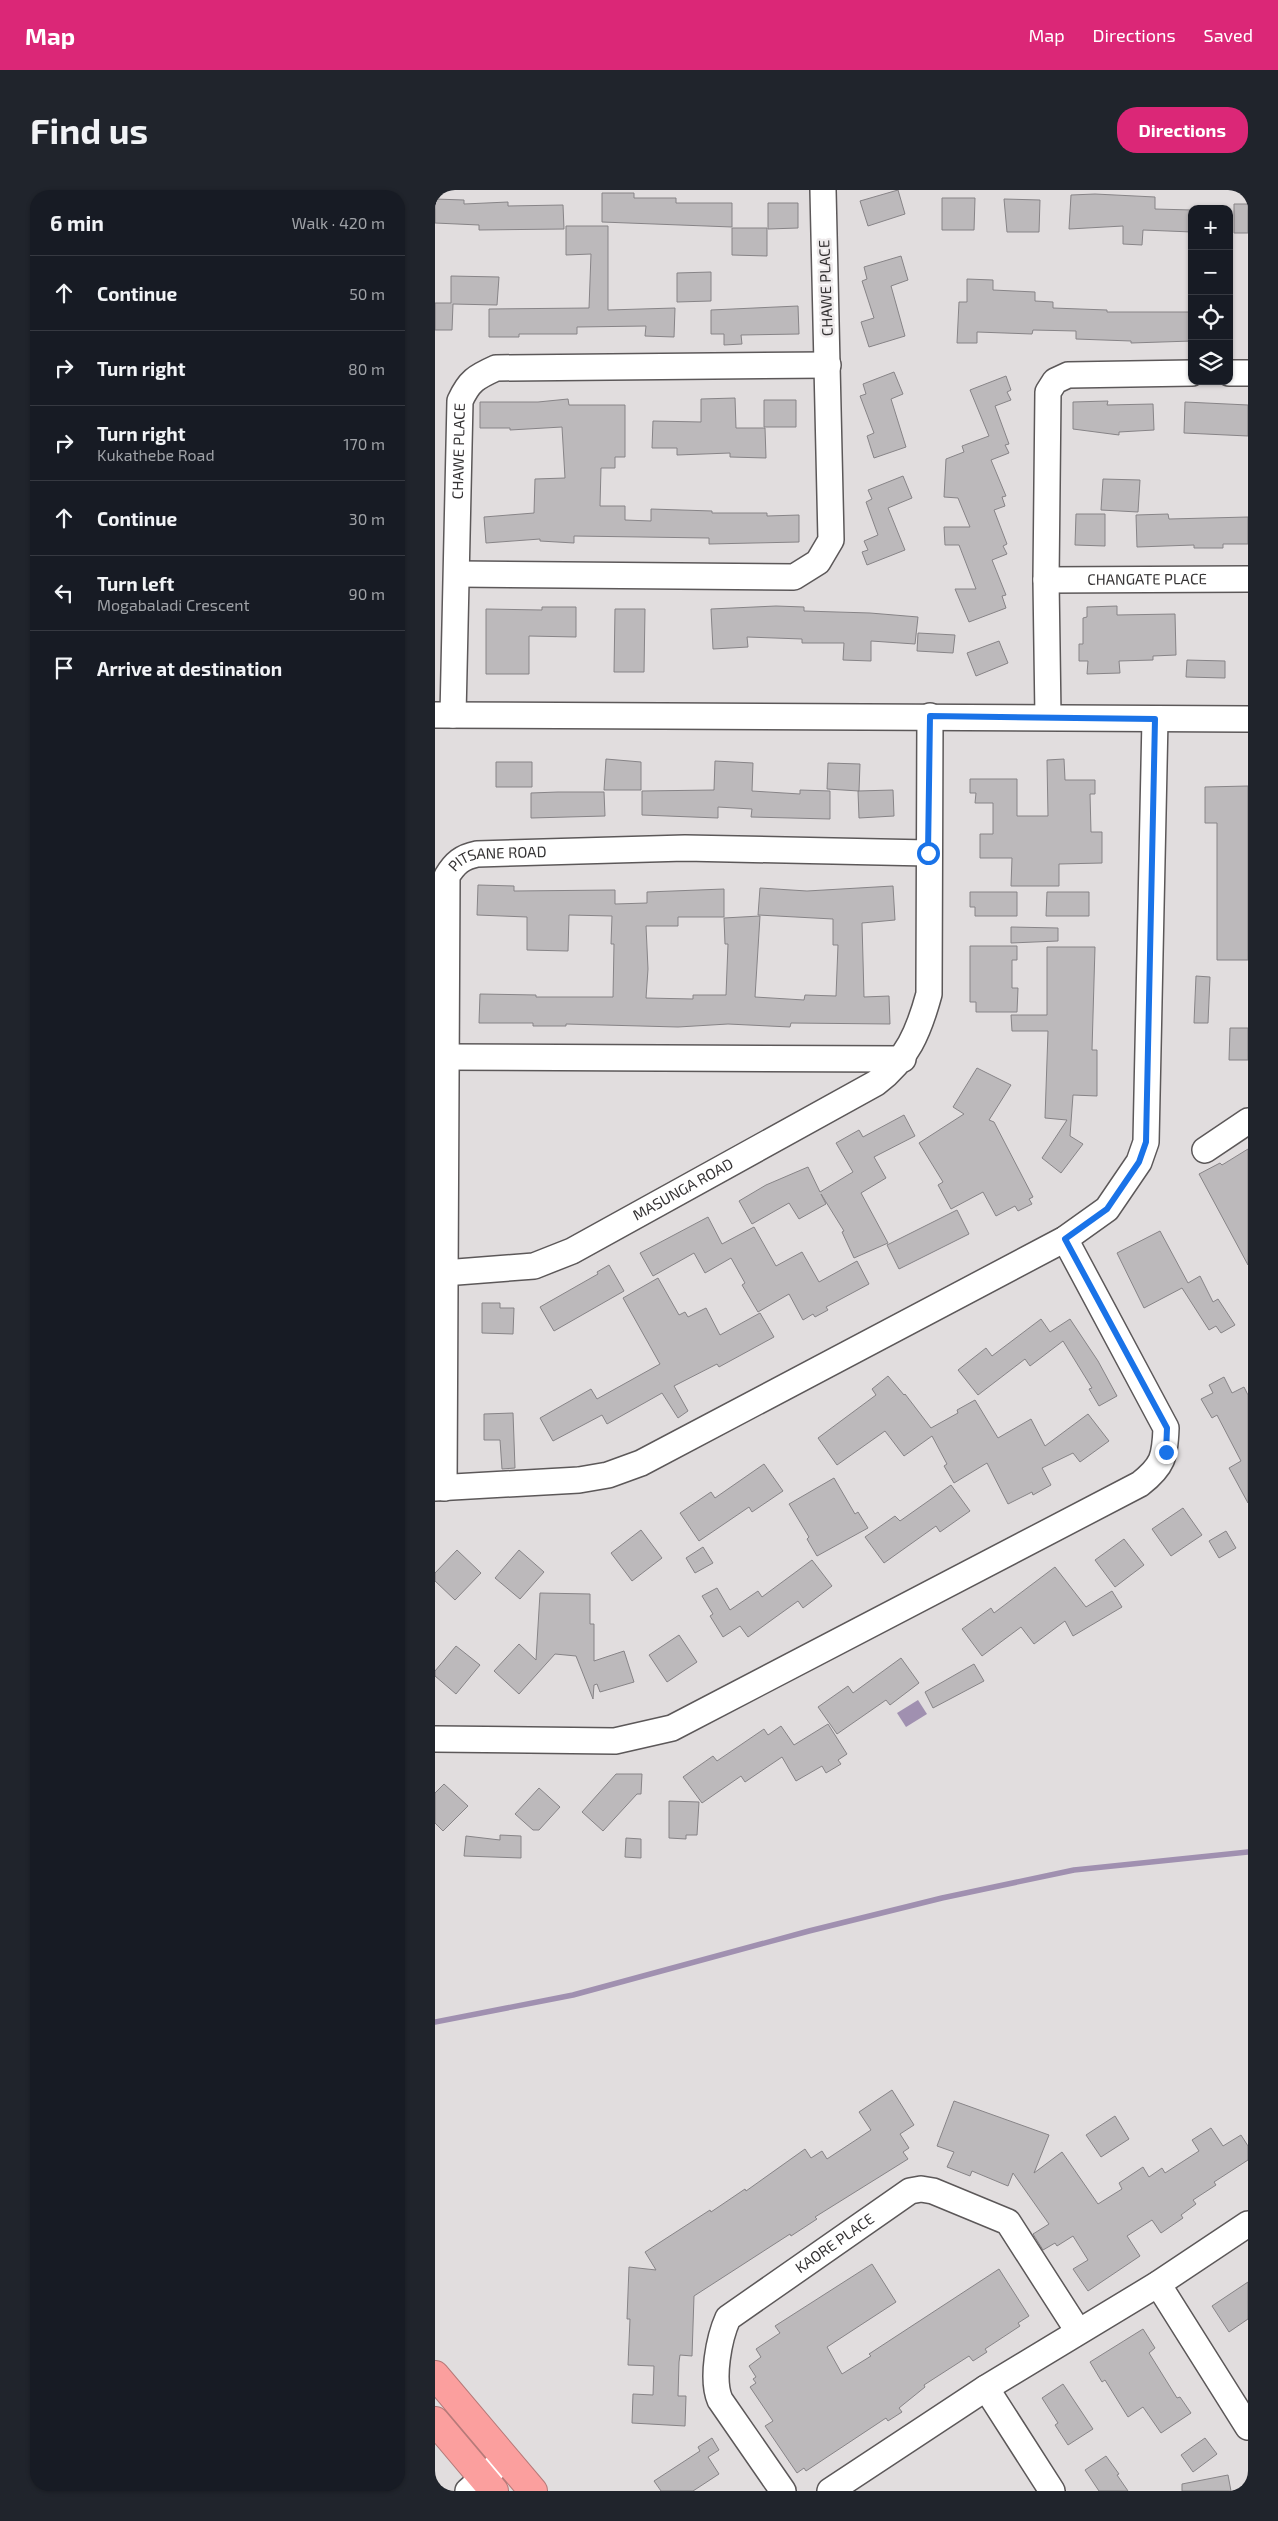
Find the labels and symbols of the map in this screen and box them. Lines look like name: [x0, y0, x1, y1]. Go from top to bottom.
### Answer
street label: CHAWE PLACE: [814, 240, 836, 336]
street label: CHAWE PLACE: [448, 403, 468, 499]
street label: CHANGATE PLACE: [1087, 569, 1207, 588]
street label: PITSANE ROAD: [444, 842, 547, 875]
route start: [917, 842, 940, 865]
street label: MASUNGA ROAD: [629, 1154, 736, 1224]
route end: [1155, 1441, 1178, 1464]
street label: KAORE PLACE: [791, 2209, 877, 2276]

